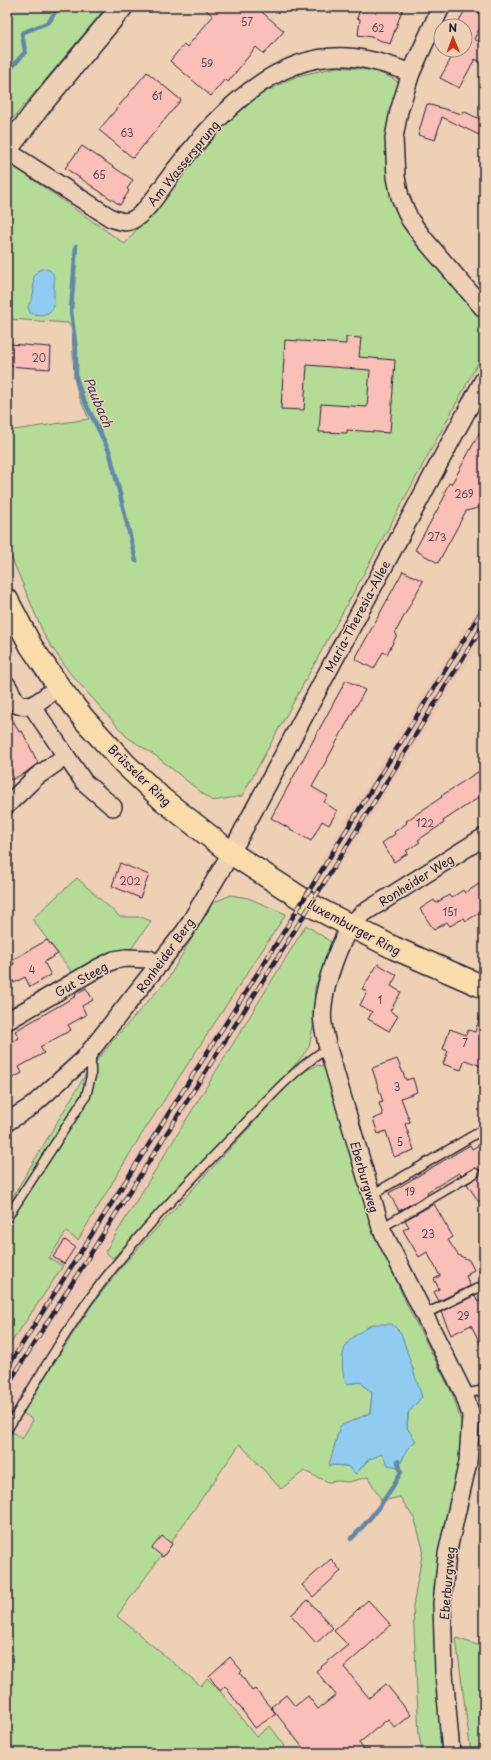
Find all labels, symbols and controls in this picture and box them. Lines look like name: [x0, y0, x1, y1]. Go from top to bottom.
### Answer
house number: 57: [241, 14, 253, 29]
north arrow: [433, 18, 473, 58]
text: N: [448, 19, 458, 36]
house number: 62: [371, 20, 385, 35]
house number: 59: [201, 55, 213, 70]
house number: 61: [151, 88, 163, 103]
street label: Am Wassersprung: [143, 116, 223, 210]
house number: 63: [120, 125, 134, 140]
house number: 65: [92, 167, 106, 182]
house number: 20: [32, 350, 46, 365]
water label: Paubach: [80, 374, 118, 431]
house number: 269: [454, 486, 474, 501]
house number: 273: [428, 529, 447, 544]
street label: Maria-Theresia-Allee: [320, 557, 394, 675]
street label: Brüsseler Ring: [104, 740, 176, 810]
house number: 122: [416, 815, 434, 830]
street label: Ronheider Weg: [375, 850, 457, 910]
house number: 202: [119, 873, 141, 888]
street label: Luxemburger Ring: [304, 895, 404, 959]
house number: 151: [443, 904, 457, 919]
street label: Ronheider Berg: [132, 914, 198, 996]
street label: Gut Steeg: [51, 957, 111, 1001]
house number: 4: [29, 962, 36, 977]
house number: 1: [378, 992, 382, 1007]
house number: 7: [462, 1035, 468, 1050]
house number: 3: [394, 1079, 400, 1094]
house number: 5: [397, 1134, 403, 1149]
street label: Eberburgweg: [346, 1139, 384, 1215]
house number: 19: [405, 1184, 415, 1199]
house number: 23: [421, 1226, 435, 1241]
house number: 29: [457, 1308, 470, 1323]
street label: Eberburgweg: [435, 1546, 459, 1620]

